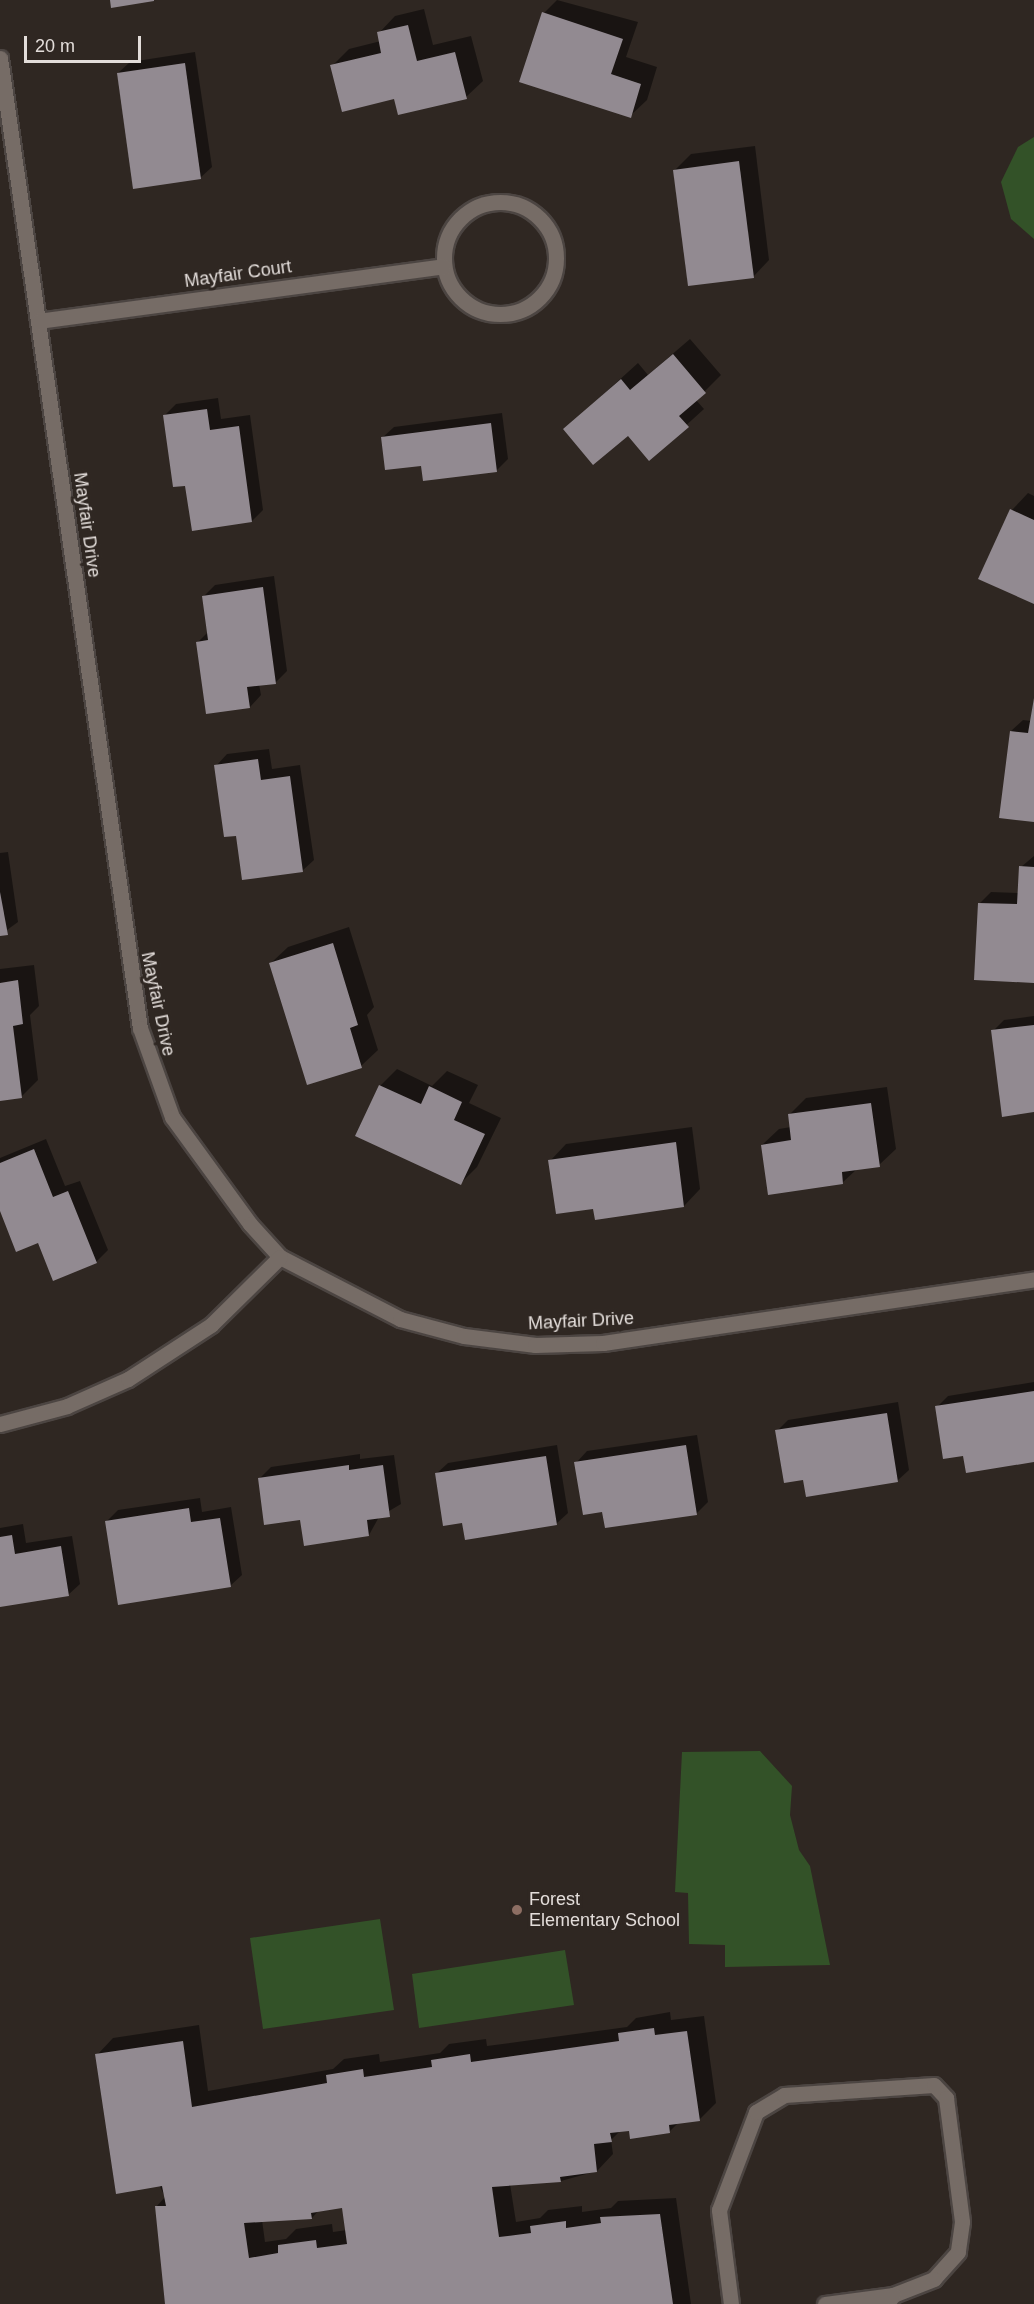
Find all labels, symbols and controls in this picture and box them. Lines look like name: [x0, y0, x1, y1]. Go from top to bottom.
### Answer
scale bar: [27, 24, 144, 62]
text: 20 m: [35, 36, 75, 56]
street label: Mayfair Court: [183, 256, 293, 292]
street label: Mayfair Drive: [69, 471, 105, 579]
street label: Mayfair Drive: [136, 950, 180, 1058]
street label: Mayfair Drive: [528, 1307, 634, 1335]
place label: Forest Elementary School: [529, 1889, 680, 1932]
marker: Forest Elementary School: [510, 1903, 524, 1917]

